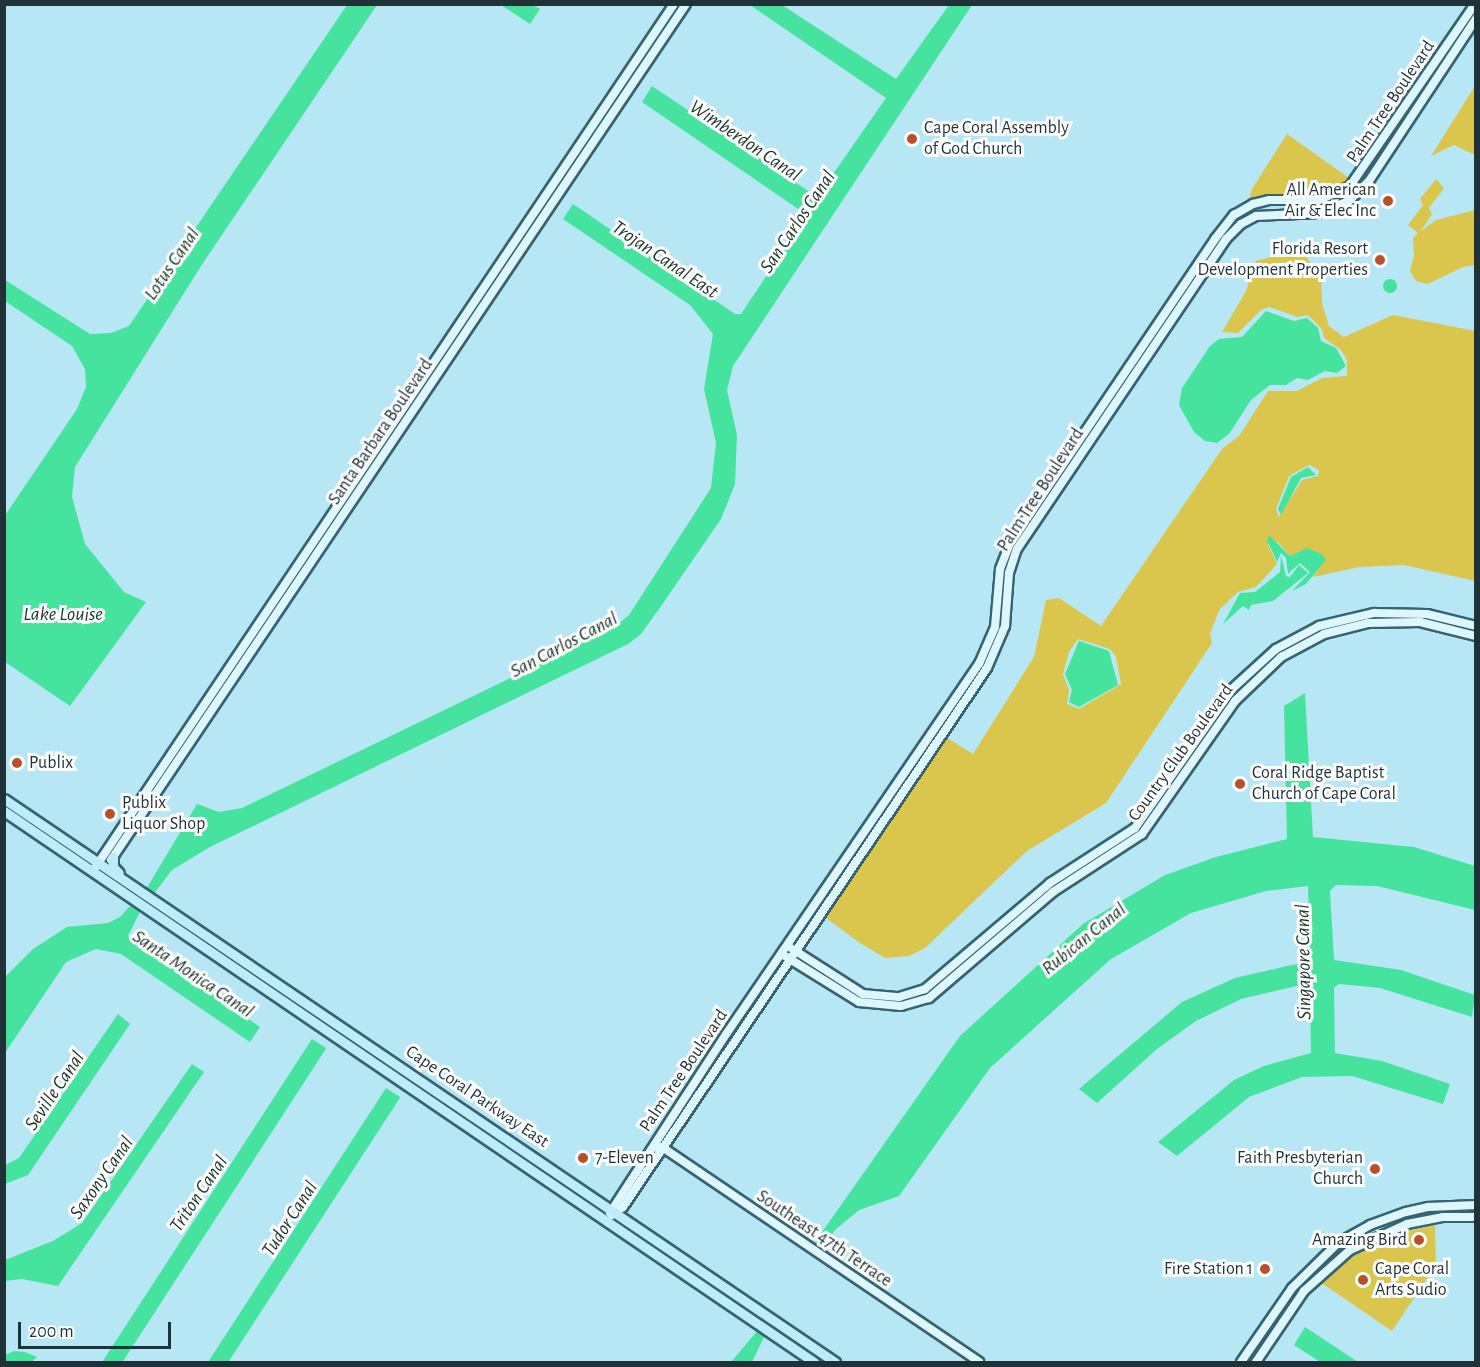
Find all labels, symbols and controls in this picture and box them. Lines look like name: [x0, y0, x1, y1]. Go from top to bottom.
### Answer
street label: Palm Tree Boulevard: [1342, 37, 1440, 167]
water label: Wimberdon Canal: [685, 95, 805, 187]
place label: Cape Coral Assembly of God Church: [924, 118, 1069, 160]
marker: Cape Coral Assembly of God Church: [905, 132, 919, 146]
water label: San Carlos Canal: [755, 166, 841, 278]
place label: All American Air & Elec Inc: [1285, 180, 1376, 222]
marker: All American Air & Elec Inc: [1381, 194, 1395, 208]
water label: Trojan Canal East: [607, 216, 723, 304]
water label: Lotus Canal: [139, 223, 205, 305]
place label: Florida Resort Development Properties: [1197, 239, 1368, 282]
marker: Florida Resort Development Properties: [1373, 253, 1387, 267]
street label: Santa Barbara Boulevard: [324, 355, 438, 509]
street label: Palm Tree Boulevard: [993, 424, 1089, 556]
water label: Lake Louise: [23, 602, 103, 626]
water label: San Carlos Canal: [506, 607, 622, 683]
street label: Country Club Boulevard: [1124, 680, 1238, 826]
place label: Publix: [29, 752, 73, 774]
marker: Publix: [10, 756, 24, 770]
place label: Coral Ridge Baptist Church of Cape Coral: [1252, 763, 1396, 806]
marker: Coral Ridge Baptist Church of Cape Coral: [1233, 777, 1247, 791]
place label: Publix Liquor Shop: [122, 793, 205, 836]
marker: Publix Liquor Shop: [103, 807, 117, 821]
water label: Rubican Canal: [1037, 898, 1131, 980]
water label: Singapore Canal: [1291, 904, 1317, 1020]
water label: Santa Monica Canal: [128, 925, 258, 1023]
street label: Palm Tree Boulevard: [635, 1006, 733, 1136]
street label: Cape Coral Parkway East: [401, 1041, 553, 1153]
water label: Seville Canal: [20, 1047, 90, 1135]
water label: Saxony Canal: [65, 1132, 139, 1224]
place label: 7-Eleven: [595, 1147, 654, 1169]
place label: Faith Presbyterian Church: [1237, 1148, 1363, 1190]
water label: Triton Canal: [165, 1151, 233, 1237]
marker: 7-Eleven: [576, 1151, 590, 1165]
marker: Faith Presbyterian Church: [1368, 1162, 1382, 1176]
water label: Tudor Canal: [257, 1177, 323, 1261]
street label: Southeast 47th Terrace: [752, 1186, 896, 1292]
place label: Amazing Bird: [1312, 1229, 1407, 1251]
marker: Amazing Bird: [1412, 1233, 1426, 1247]
place label: Fire Station 1: [1164, 1258, 1253, 1280]
place label: Cape Coral Arts Sudio: [1375, 1259, 1449, 1302]
marker: Fire Station 1: [1258, 1262, 1272, 1276]
marker: Cape Coral Arts Sudio: [1356, 1273, 1370, 1287]
scale bar: [21, 1310, 174, 1348]
text: 200 m: [29, 1323, 74, 1341]

